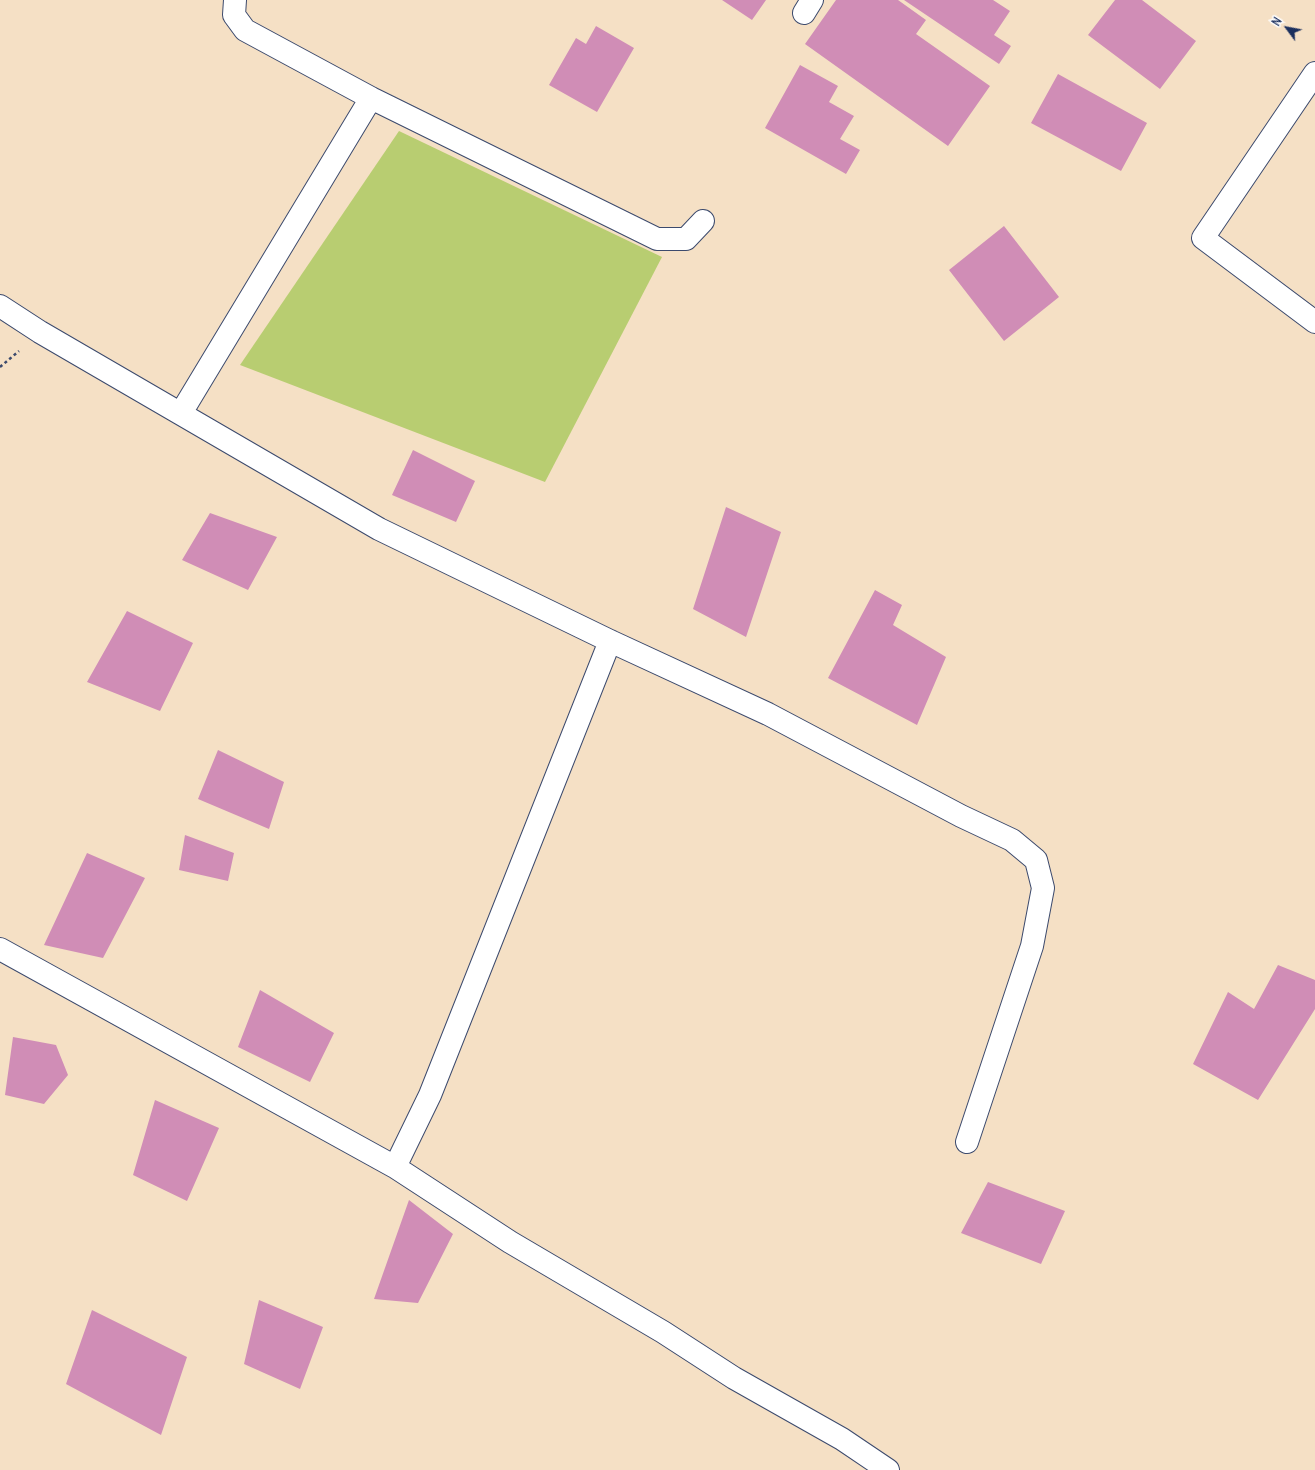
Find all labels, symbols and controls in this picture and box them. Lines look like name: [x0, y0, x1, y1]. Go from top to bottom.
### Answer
north arrow: [1267, 8, 1307, 48]
text: N: [1269, 15, 1285, 29]

